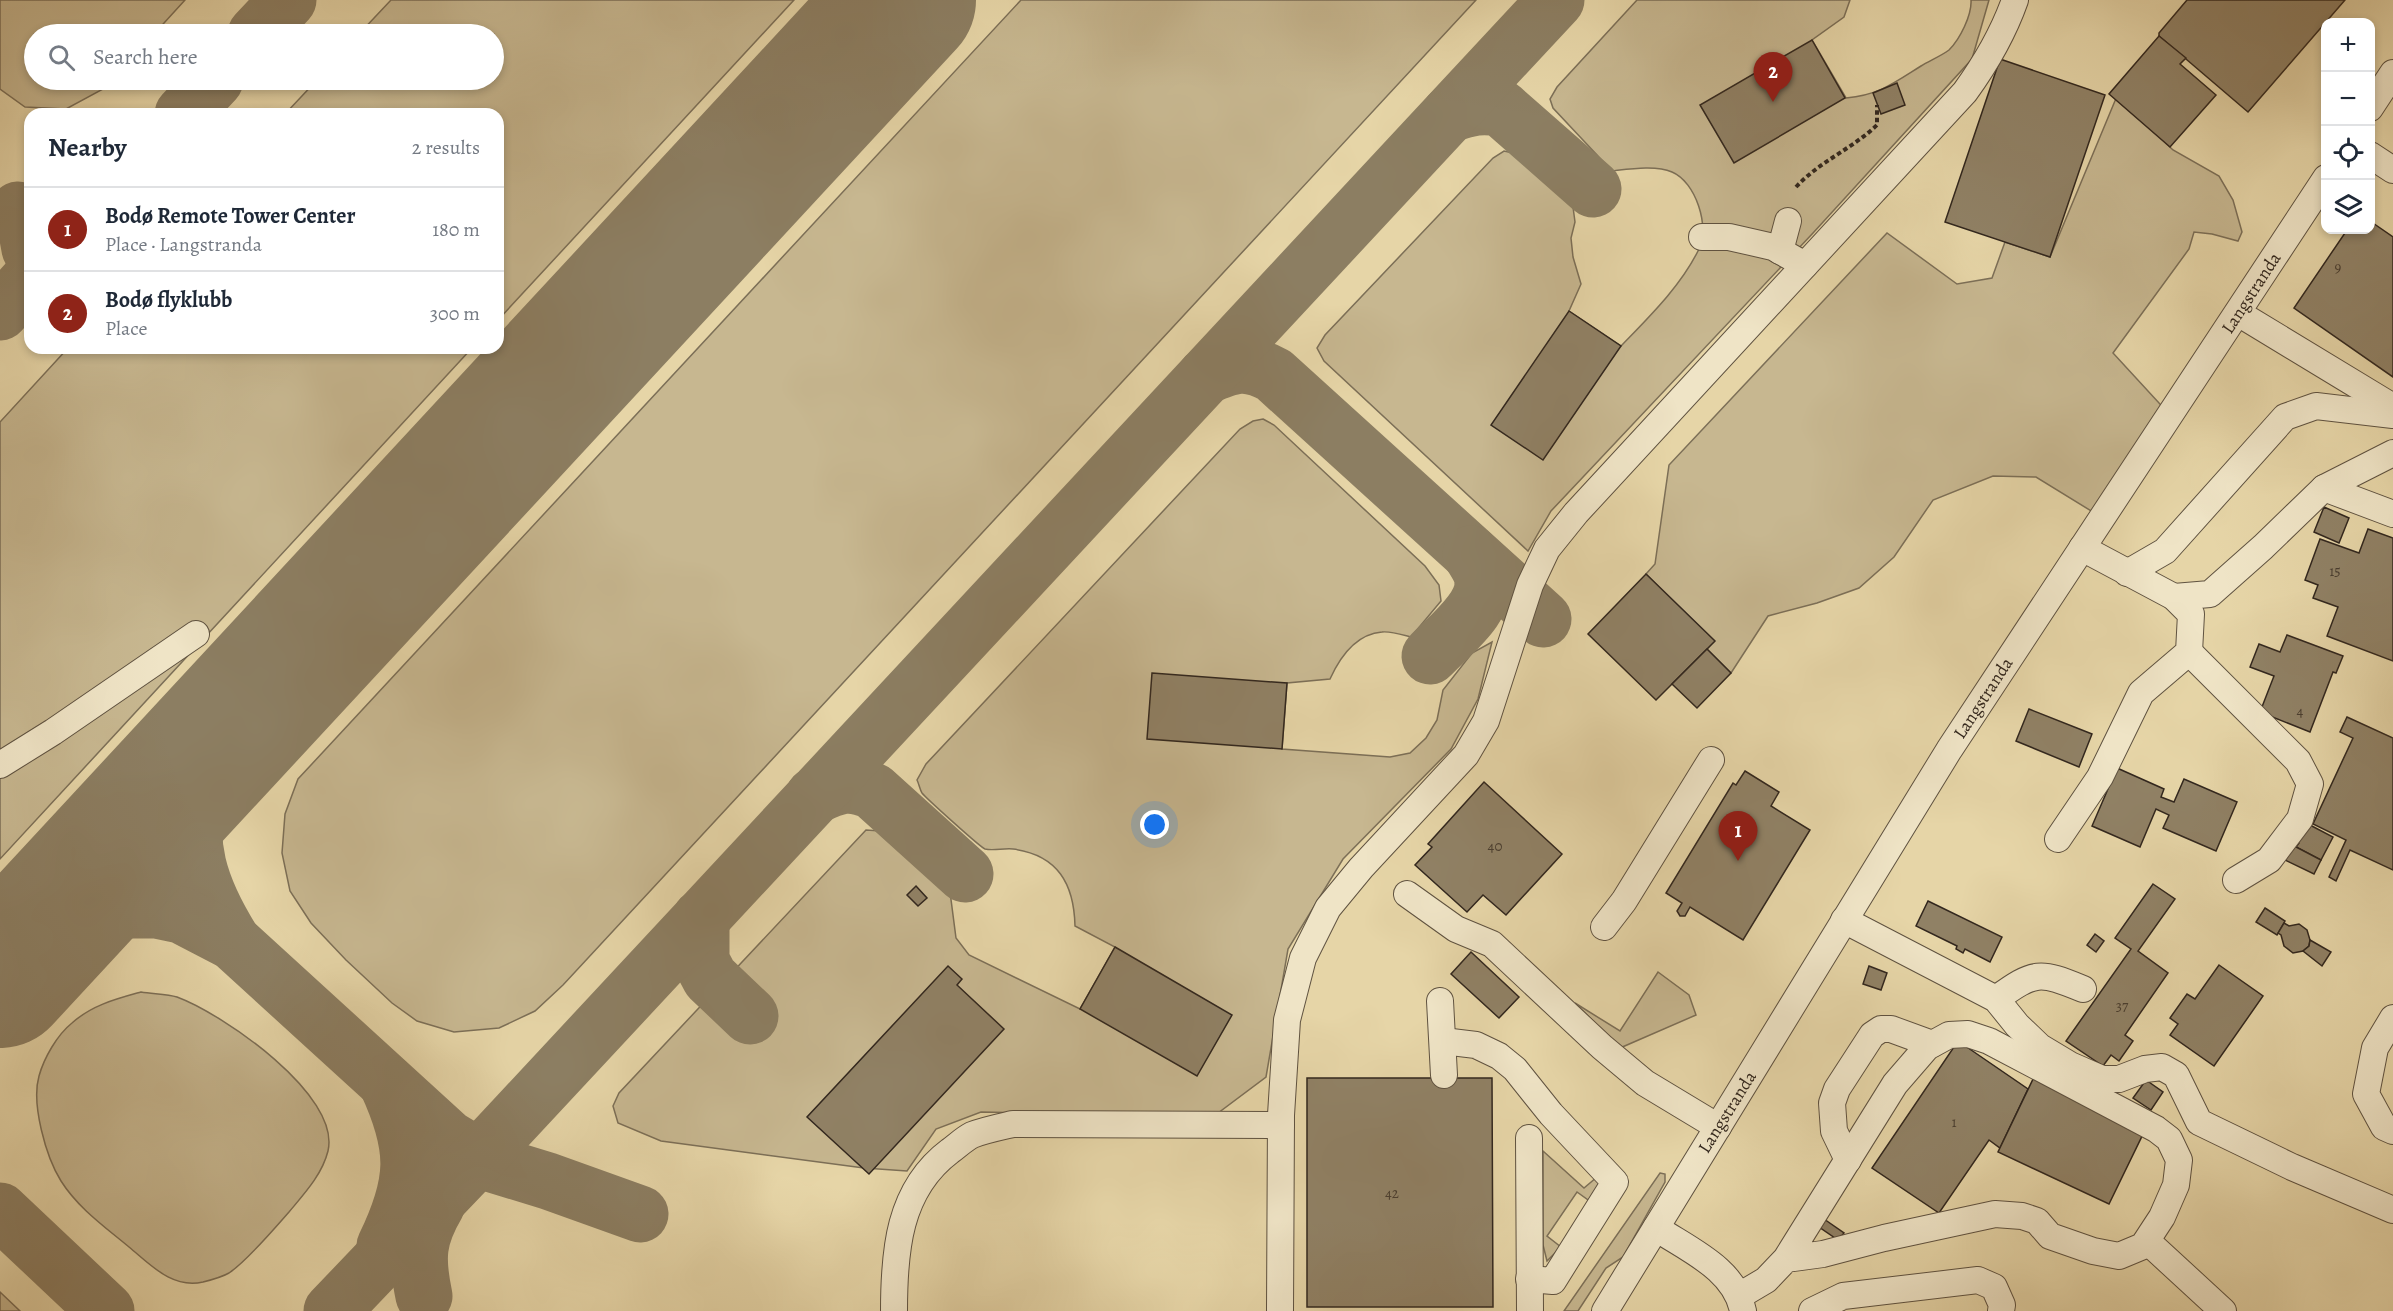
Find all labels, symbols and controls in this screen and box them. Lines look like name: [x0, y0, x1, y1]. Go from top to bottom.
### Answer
map controls: [2321, 18, 2375, 234]
button: +: [2321, 18, 2375, 72]
search box: [24, 24, 504, 90]
icon: search: [45, 41, 78, 74]
text: Search here: [93, 42, 198, 72]
pin: 2: [1754, 52, 1792, 102]
button: −: [2321, 72, 2375, 126]
button: locate: [2321, 126, 2375, 180]
text: Nearby: [48, 130, 127, 165]
text: 2 results: [412, 134, 480, 161]
button: layers: [2321, 180, 2375, 234]
text: Bodø Remote Tower Center: [105, 201, 355, 231]
text: 1: [64, 216, 71, 243]
text: 180 m: [432, 216, 480, 243]
text: Place · Langstranda: [105, 231, 262, 258]
street label: Langstranda: [2216, 247, 2287, 338]
house number: 9: [2335, 257, 2342, 277]
text: Bodø flyklubb: [105, 285, 232, 315]
text: 2: [63, 300, 72, 327]
text: 300 m: [430, 300, 480, 327]
text: Place: [105, 315, 147, 342]
house number: 15: [2329, 561, 2341, 581]
street label: Langstranda: [1948, 652, 2019, 743]
house number: 4: [2297, 701, 2304, 721]
your location: [1140, 810, 1169, 839]
pin: 1: [1718, 812, 1758, 861]
house number: 40: [1488, 836, 1502, 856]
house number: 37: [2116, 996, 2129, 1016]
street label: Langstranda: [1692, 1066, 1762, 1158]
house number: 1: [1951, 1112, 1957, 1132]
house number: 42: [1385, 1183, 1399, 1203]

